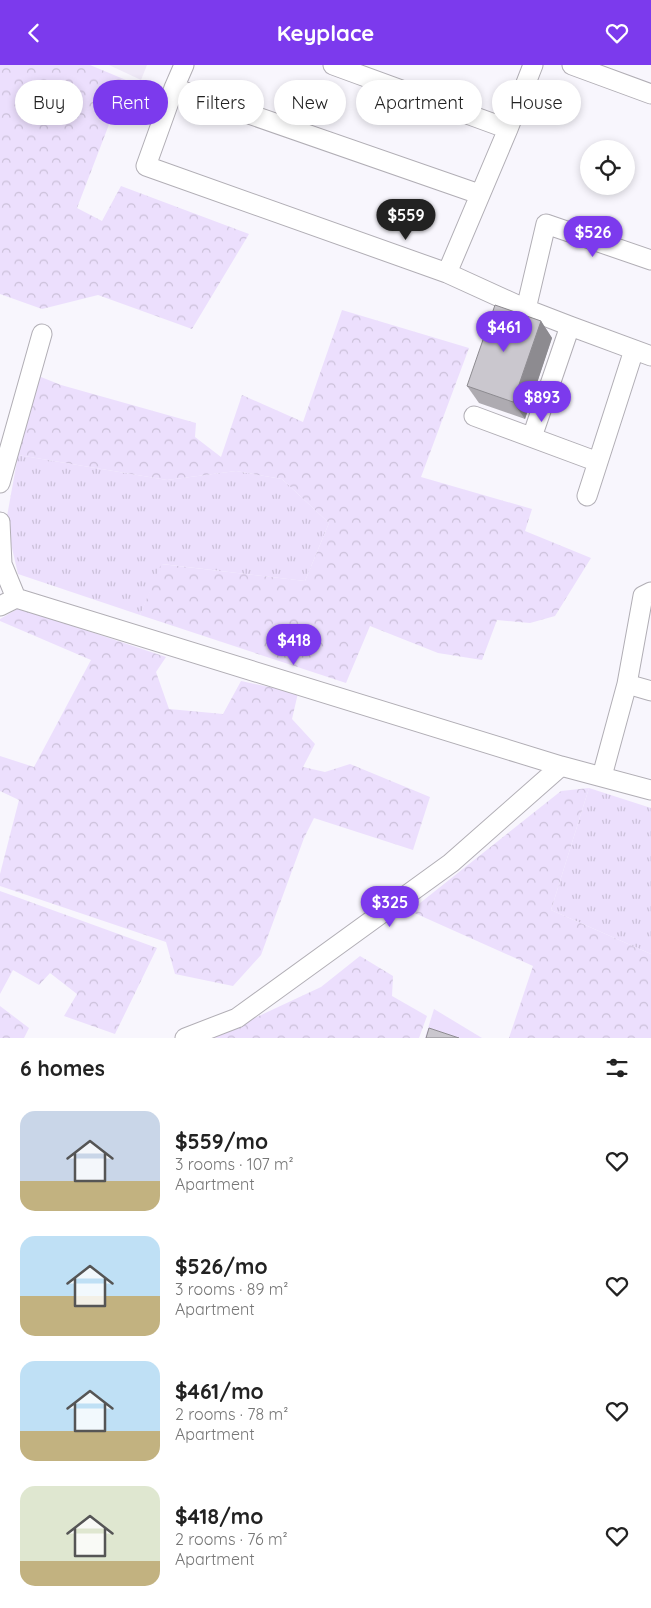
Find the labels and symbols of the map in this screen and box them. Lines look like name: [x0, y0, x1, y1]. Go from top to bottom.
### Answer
pin: $559: [376, 199, 436, 241]
pin: $526: [563, 215, 623, 258]
pin: $461: [474, 311, 534, 353]
pin: $893: [512, 381, 572, 423]
pin: $418: [264, 623, 324, 666]
pin: $325: [360, 885, 420, 928]

